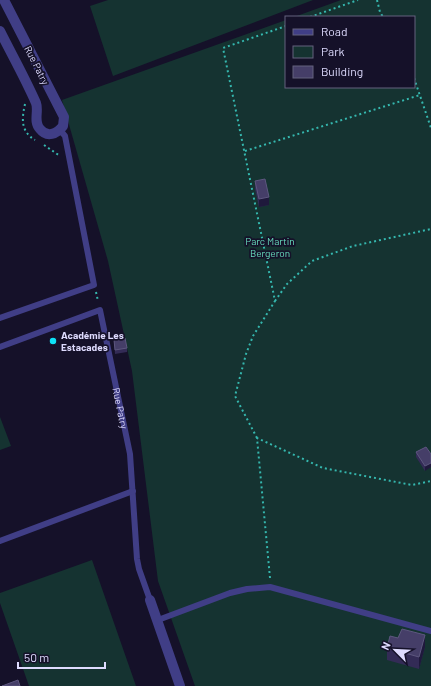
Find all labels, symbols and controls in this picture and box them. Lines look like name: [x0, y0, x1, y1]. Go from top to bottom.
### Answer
legend: [285, 16, 415, 88]
text: Road: [321, 24, 348, 38]
street label: Rue Patry: [22, 44, 52, 87]
text: Park: [321, 44, 345, 58]
text: Building: [321, 64, 363, 78]
park label: Parc Martin Bergeron: [245, 235, 295, 259]
place label: Académie Les Estacades: [61, 329, 124, 353]
marker: Académie Les Estacades: [48, 336, 58, 346]
street label: Rue Patry: [110, 386, 131, 430]
north arrow: [375, 630, 415, 670]
text: N: [378, 640, 393, 652]
scale bar: [18, 644, 105, 670]
text: 50 m: [24, 650, 49, 664]

